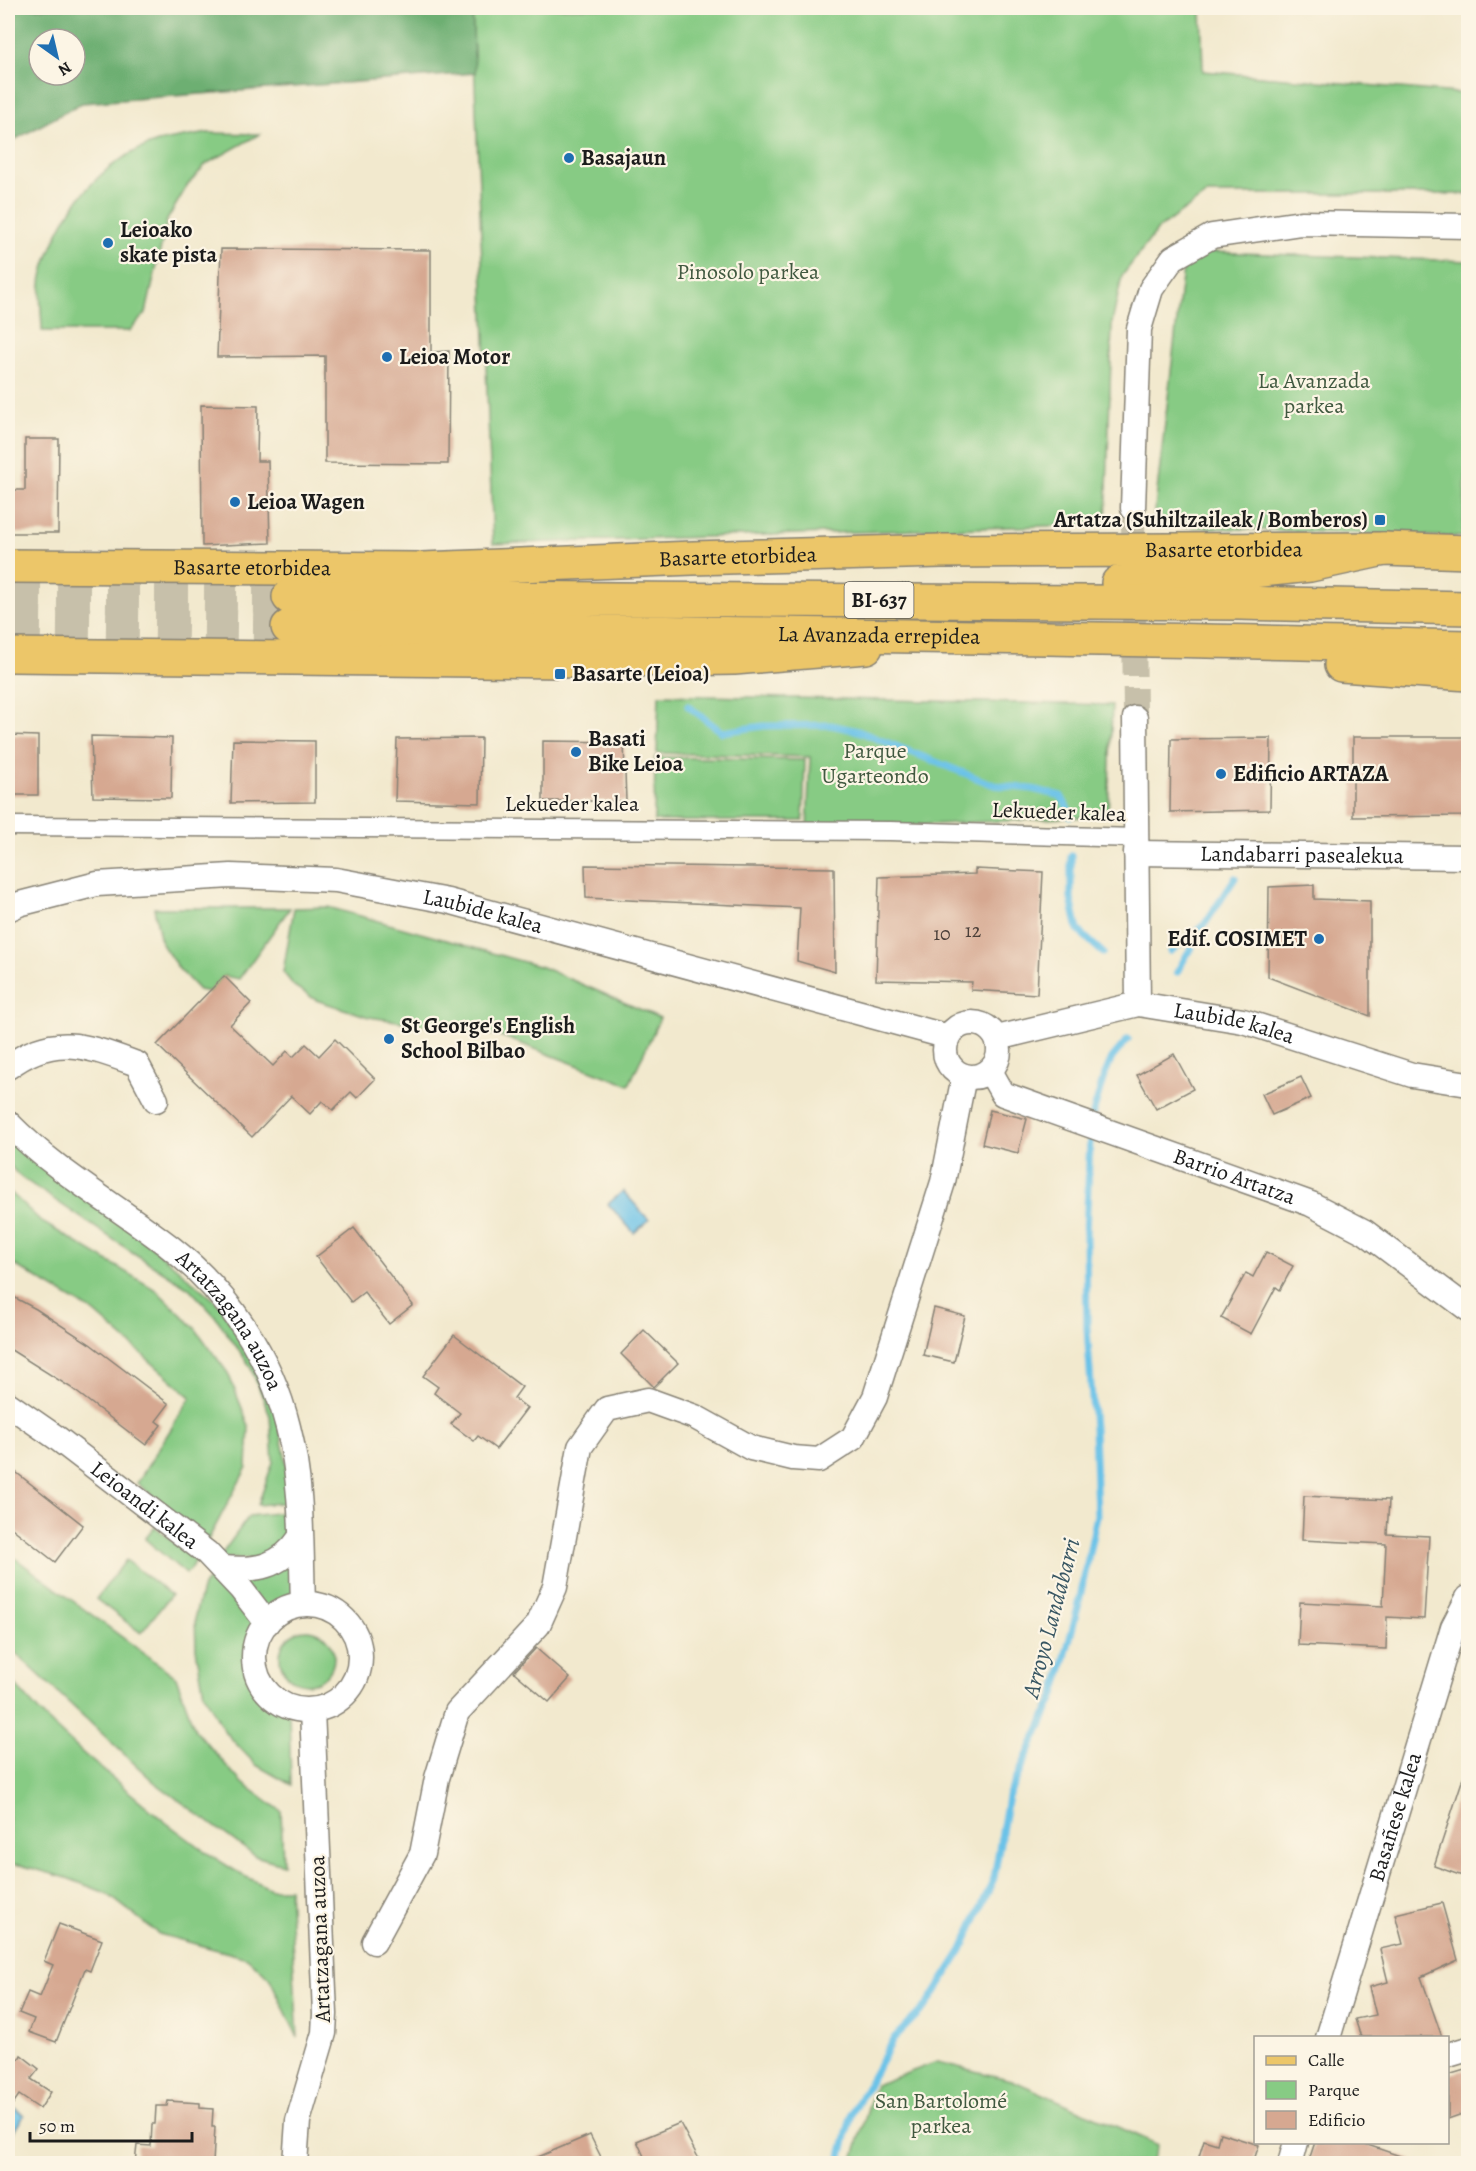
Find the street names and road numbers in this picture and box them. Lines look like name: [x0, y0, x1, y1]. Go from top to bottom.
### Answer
street label: Basarte etorbidea: [1144, 534, 1304, 565]
street label: Basarte etorbidea: [658, 539, 818, 574]
street label: Basarte etorbidea: [173, 552, 332, 583]
road number: BI-637: [844, 582, 914, 618]
street label: La Avanzada errepidea: [777, 619, 981, 652]
street label: Lekueder kalea: [505, 789, 640, 819]
street label: Lekueder kalea: [991, 795, 1127, 829]
street label: Landabarri pasealekua: [1200, 839, 1405, 871]
street label: Laubide kalea: [420, 882, 547, 941]
street label: Laubide kalea: [1172, 995, 1299, 1052]
street label: Barrio Artatza: [1169, 1141, 1300, 1212]
street label: Artatzagana auzoa: [169, 1243, 290, 1395]
street label: Leioandi kalea: [84, 1454, 206, 1557]
street label: Basañese kalea: [1361, 1748, 1429, 1886]
street label: Artatzagana auzoa: [302, 1854, 338, 2024]

